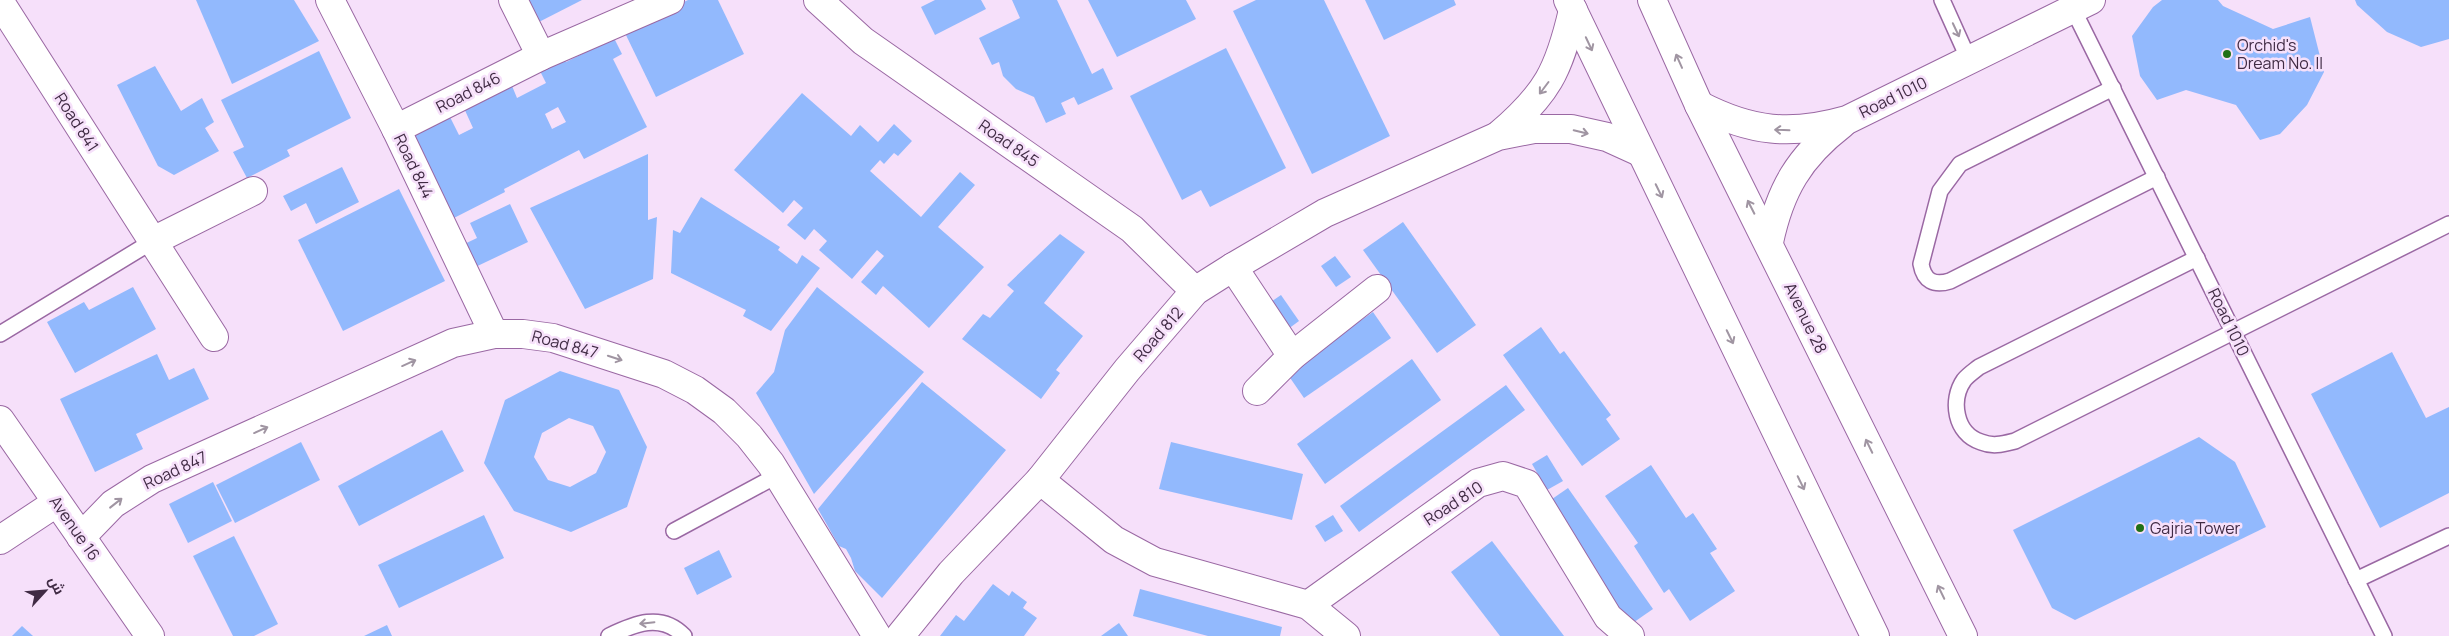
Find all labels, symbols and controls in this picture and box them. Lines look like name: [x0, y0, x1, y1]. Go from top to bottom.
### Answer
one-way arrow: [1951, 22, 1961, 37]
place label: Orchid's Dream No. II: [2237, 34, 2323, 74]
one-way arrow: [1585, 36, 1594, 51]
marker: Orchid's Dream No. II: [2221, 48, 2233, 60]
one-way arrow: [1674, 54, 1684, 69]
street label: Road 846: [432, 66, 504, 118]
street label: Road 1010: [1855, 71, 1931, 123]
one-way arrow: [1539, 81, 1550, 94]
street label: Road 841: [50, 88, 104, 156]
street label: Road 845: [974, 114, 1044, 172]
one-way arrow: [1774, 125, 1790, 135]
one-way arrow: [1572, 127, 1588, 137]
street label: Road 844: [389, 130, 439, 202]
one-way arrow: [1655, 183, 1664, 198]
one-way arrow: [1746, 200, 1755, 215]
street label: Avenue 28: [1779, 279, 1833, 357]
street label: Road 1010: [2203, 284, 2255, 360]
street label: Road 812: [1128, 302, 1188, 366]
street label: Road 847: [529, 325, 601, 363]
one-way arrow: [1726, 329, 1735, 344]
one-way arrow: [607, 353, 623, 363]
one-way arrow: [401, 358, 416, 368]
one-way arrow: [253, 425, 268, 435]
one-way arrow: [1864, 439, 1874, 454]
street label: Road 847: [140, 446, 210, 494]
one-way arrow: [1797, 475, 1806, 490]
street label: Road 810: [1419, 476, 1487, 530]
street label: Avenue 16: [45, 491, 105, 565]
one-way arrow: [109, 497, 122, 508]
place label: Gajria Tower: [2150, 517, 2240, 539]
marker: Gajria Tower: [2134, 522, 2146, 534]
north arrow: [20, 566, 70, 616]
text: ش: [45, 573, 70, 597]
one-way arrow: [1936, 585, 1945, 600]
one-way arrow: [640, 618, 656, 627]

